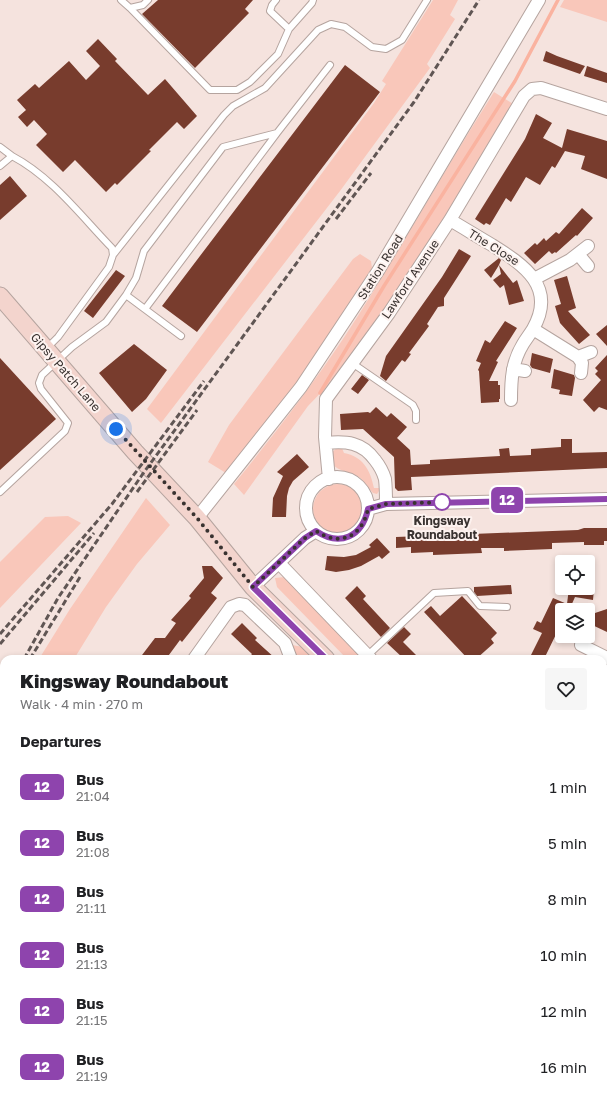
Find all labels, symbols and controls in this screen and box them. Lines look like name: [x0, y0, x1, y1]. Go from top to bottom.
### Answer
street label: The Close: [466, 225, 522, 269]
street label: Station Road: [354, 232, 406, 302]
street label: Lawford Avenue: [378, 236, 442, 321]
street label: Gipsy Patch Lane: [28, 330, 104, 414]
your location: [106, 419, 126, 439]
line badge: 12: [489, 487, 525, 513]
text: 12: [499, 491, 515, 508]
marker: Kingsway Roundabout: [433, 493, 451, 511]
place label: Kingsway Roundabout: [407, 513, 478, 542]
map controls: [555, 555, 595, 643]
button: locate: [555, 555, 595, 595]
button: layers: [555, 603, 595, 643]
button: heart: [545, 668, 587, 710]
text: Kingsway Roundabout: [20, 669, 228, 692]
text: Walk · 4 min · 270 m: [20, 696, 143, 712]
text: Departures: [20, 732, 101, 750]
text: Bus: [76, 770, 104, 788]
text: 12: [34, 778, 50, 795]
text: 1 min: [549, 778, 587, 796]
text: 21:04: [76, 788, 110, 804]
text: Bus: [76, 826, 104, 844]
text: 12: [34, 834, 50, 851]
text: 5 min: [548, 834, 587, 852]
text: 21:08: [76, 844, 110, 860]
text: Bus: [76, 882, 104, 900]
text: 12: [34, 890, 50, 907]
text: 8 min: [548, 890, 587, 908]
text: 21:11: [76, 900, 106, 916]
text: Bus: [76, 938, 104, 956]
text: 12: [34, 946, 50, 963]
text: 10 min: [540, 946, 587, 964]
text: 21:13: [76, 956, 108, 972]
text: Bus: [76, 994, 104, 1012]
text: 12: [34, 1002, 50, 1019]
text: 12 min: [541, 1002, 587, 1020]
text: 21:15: [76, 1012, 108, 1028]
text: Bus: [76, 1050, 104, 1068]
text: 12: [34, 1058, 50, 1075]
text: 16 min: [540, 1058, 587, 1076]
text: 21:19: [76, 1068, 108, 1084]

